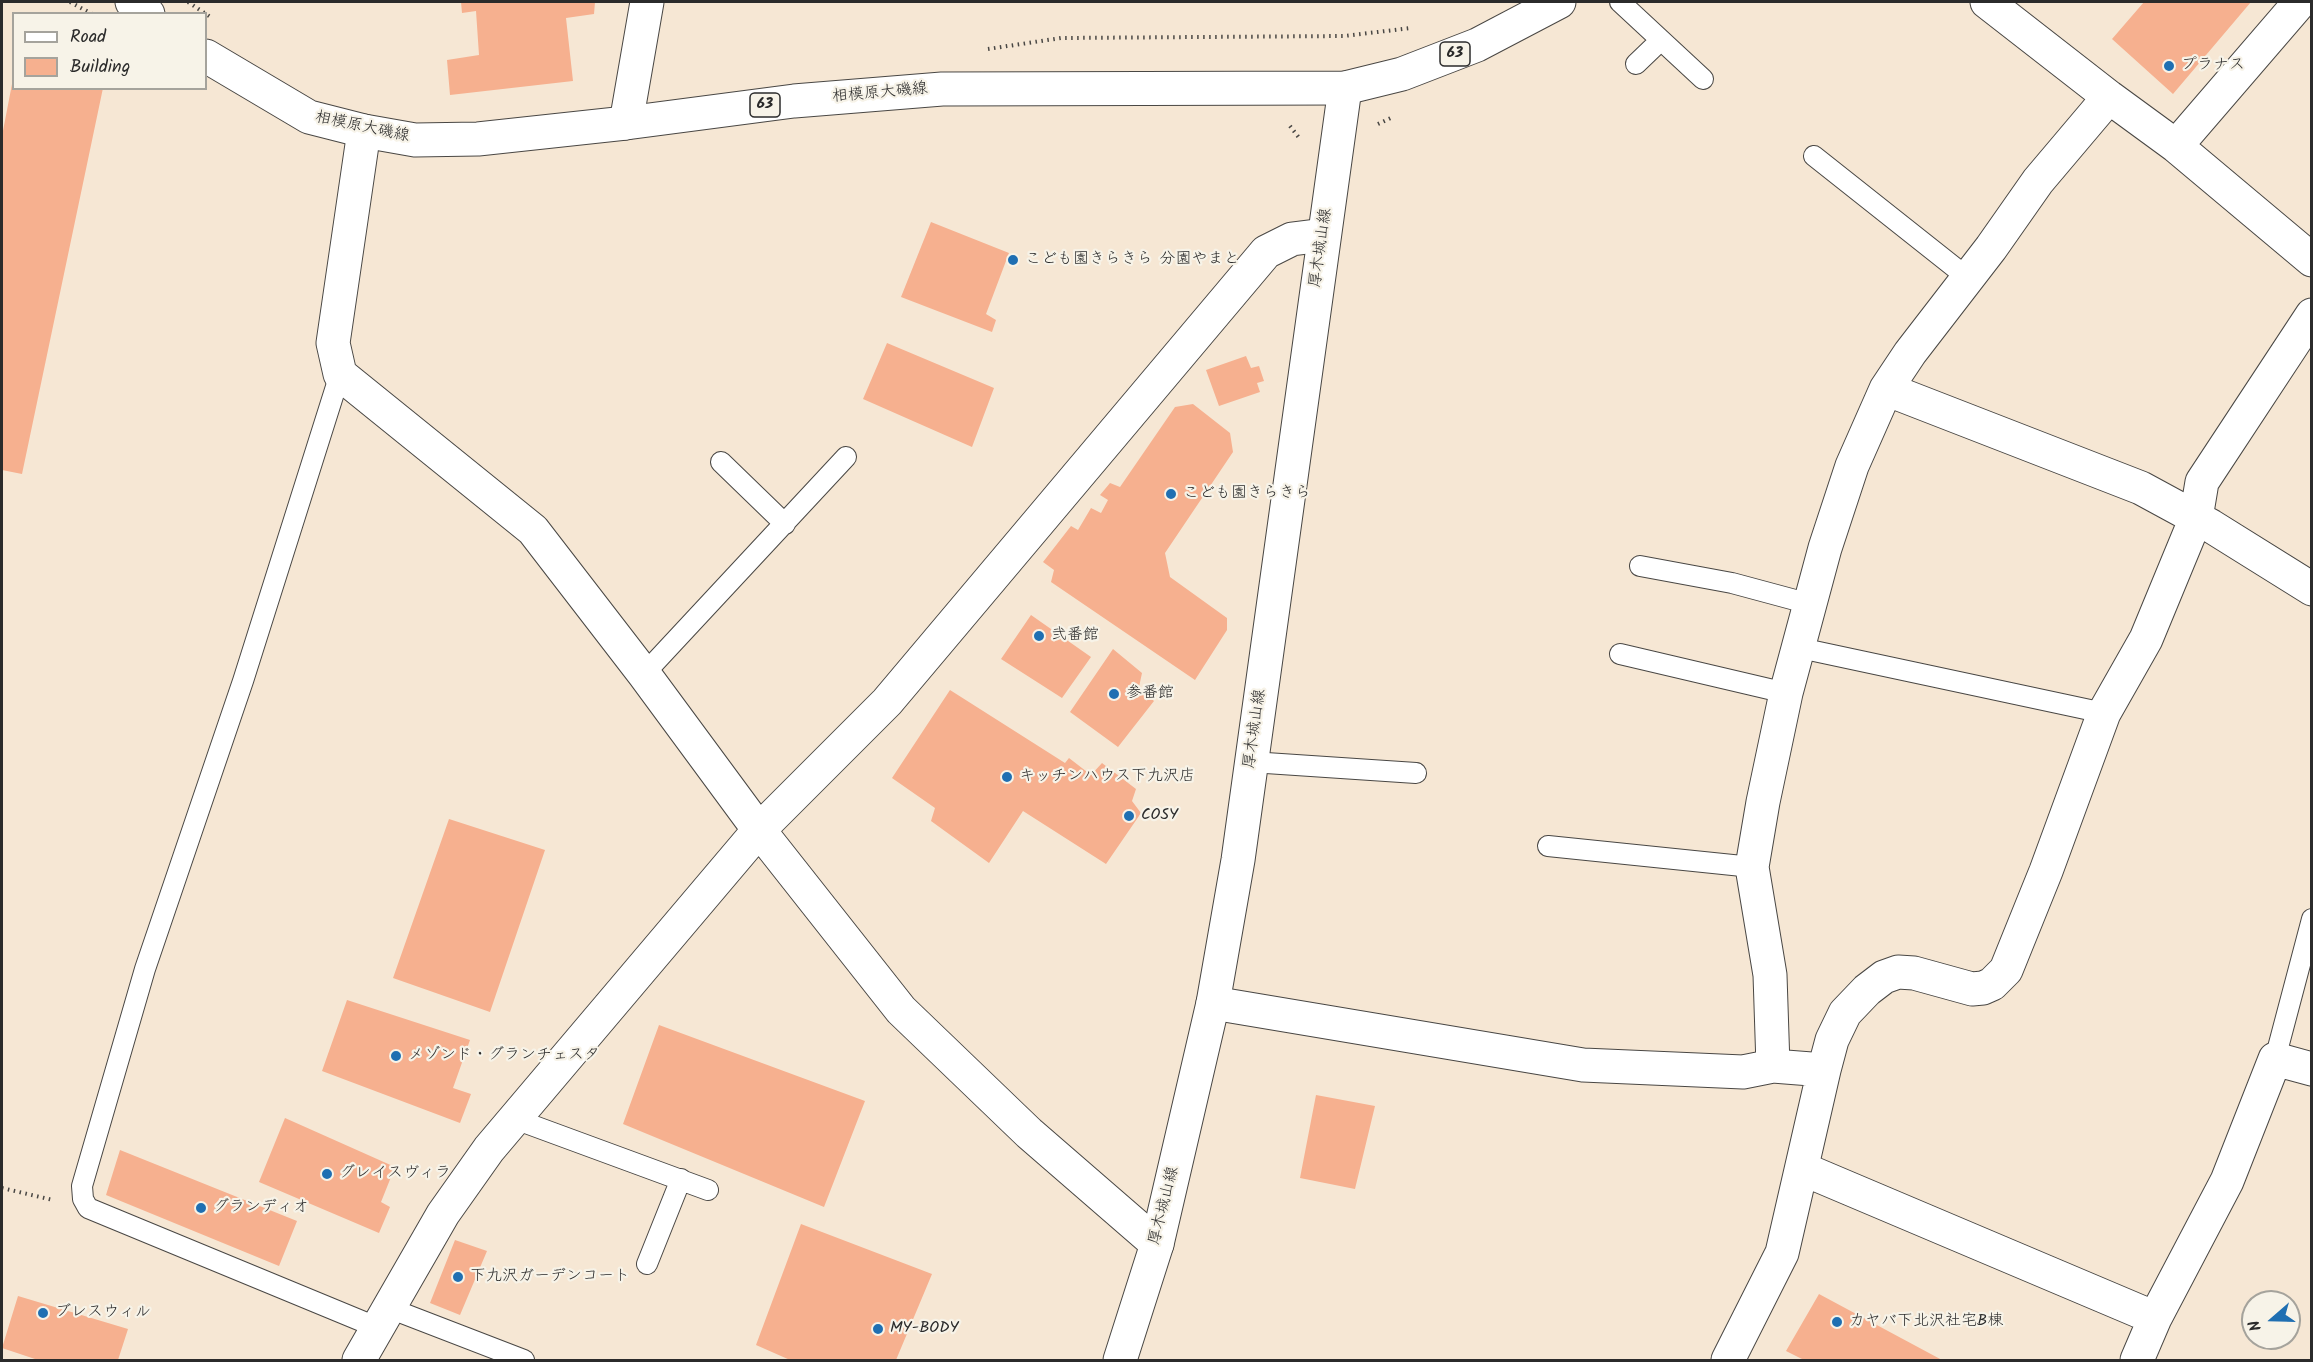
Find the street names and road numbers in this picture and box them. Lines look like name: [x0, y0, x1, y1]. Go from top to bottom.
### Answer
road number: 63: [1440, 42, 1470, 66]
street label: 相模原大磯線: [831, 80, 929, 108]
road number: 63: [750, 93, 780, 117]
street label: 相模原大磯線: [313, 109, 411, 147]
street label: 厚木城山線: [1307, 207, 1337, 289]
street label: 厚木城山線: [1241, 688, 1271, 770]
street label: 厚木城山線: [1146, 1165, 1184, 1247]

